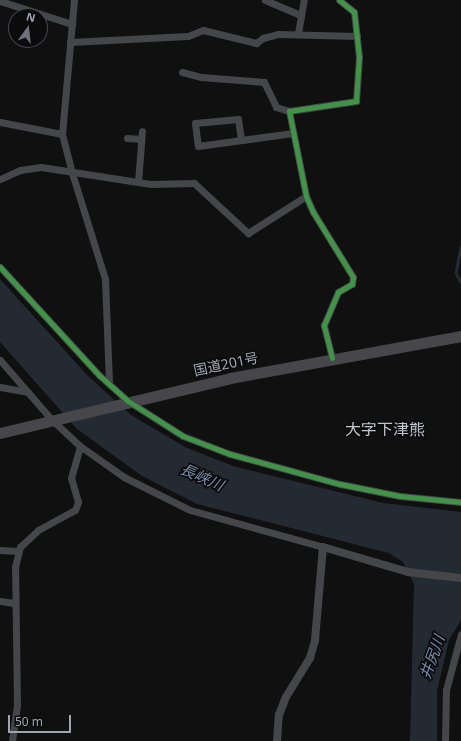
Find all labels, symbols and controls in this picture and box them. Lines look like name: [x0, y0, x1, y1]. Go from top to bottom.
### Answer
north arrow: [8, 8, 48, 48]
text: N: [25, 8, 37, 25]
street label: 国道201号: [192, 349, 260, 379]
district label: 大字下津熊: [345, 419, 425, 439]
water label: 長峡川: [178, 460, 226, 494]
water label: 井尻川: [416, 633, 448, 681]
scale bar: [10, 707, 73, 733]
text: 50 m: [15, 713, 43, 730]

